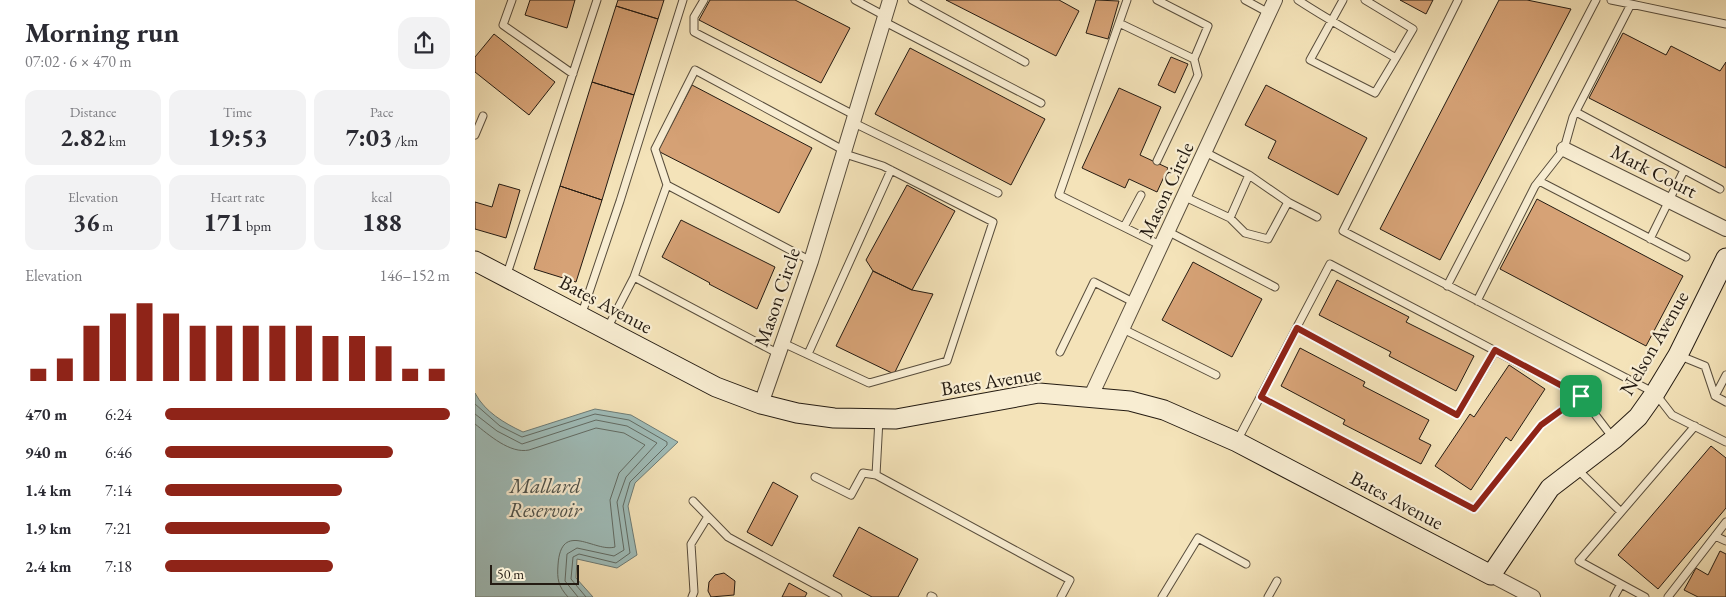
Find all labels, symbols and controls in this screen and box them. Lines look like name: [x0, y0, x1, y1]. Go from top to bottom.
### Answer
text: Morning run: [25, 14, 179, 50]
button: share: [398, 17, 450, 69]
text: 07:02 · 6 × 470 m: [25, 51, 132, 72]
text: Distance: [70, 103, 117, 121]
text: Time: [223, 103, 252, 121]
text: Pace: [370, 103, 394, 121]
text: 2.82: [60, 121, 106, 153]
text: 19:53: [208, 121, 267, 153]
text: 7:03: [346, 121, 392, 153]
text: km: [106, 132, 126, 150]
text: /km: [392, 132, 418, 150]
street label: Mason Circle: [1132, 138, 1200, 242]
street label: Mark Court: [1607, 138, 1702, 204]
text: Elevation: [68, 188, 118, 206]
text: Heart rate: [210, 188, 265, 206]
text: kcal: [371, 188, 392, 206]
text: 36: [73, 206, 100, 238]
text: 171: [204, 206, 243, 238]
text: 188: [362, 206, 402, 238]
text: m: [100, 217, 113, 235]
text: bpm: [243, 217, 271, 235]
street label: Mason Circle: [748, 244, 806, 350]
text: Elevation: [25, 265, 83, 286]
text: 146–152 m: [379, 265, 450, 286]
street label: Bates Avenue: [555, 269, 657, 339]
street label: Nelson Avenue: [1614, 286, 1695, 400]
street label: Bates Avenue: [939, 360, 1043, 402]
pin: [1560, 375, 1602, 417]
icon: arrive: [1567, 382, 1595, 410]
text: 470 m: [25, 404, 67, 425]
text: 6:24: [105, 404, 132, 425]
text: 940 m: [25, 442, 67, 463]
text: 6:46: [105, 442, 132, 463]
street label: Bates Avenue: [1346, 465, 1448, 535]
water label: Mallard Reservoir: [507, 472, 582, 523]
text: 1.4 km: [25, 480, 71, 501]
text: 7:14: [105, 480, 132, 501]
text: 1.9 km: [25, 518, 71, 539]
text: 7:21: [105, 518, 132, 539]
text: 2.4 km: [25, 556, 71, 577]
text: 7:18: [105, 556, 132, 577]
scale bar: [490, 562, 579, 585]
text: 50 m: [497, 565, 524, 583]

